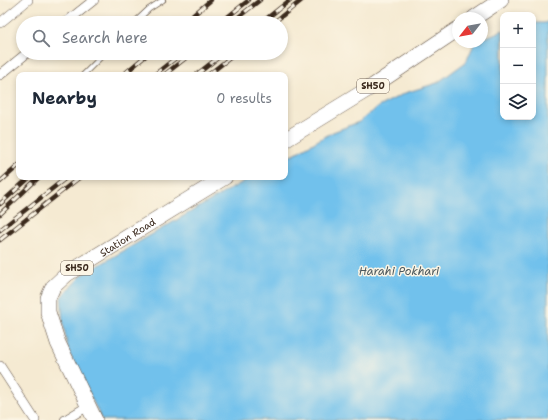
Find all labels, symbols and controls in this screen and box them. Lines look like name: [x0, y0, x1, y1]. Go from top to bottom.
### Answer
north arrow: [452, 12, 488, 48]
map controls: [500, 12, 536, 120]
button: +: [500, 12, 536, 48]
search box: [16, 16, 288, 60]
icon: search: [30, 27, 52, 49]
text: Search here: [62, 28, 148, 48]
button: −: [500, 48, 536, 84]
road number: SH50: [357, 79, 389, 93]
button: layers: [500, 84, 536, 120]
text: Nearby: [32, 87, 97, 109]
text: 0 results: [216, 90, 272, 107]
street label: Station Road: [97, 215, 159, 259]
road number: SH50: [61, 261, 93, 275]
water label: Harahi Pokhari: [359, 264, 440, 279]

